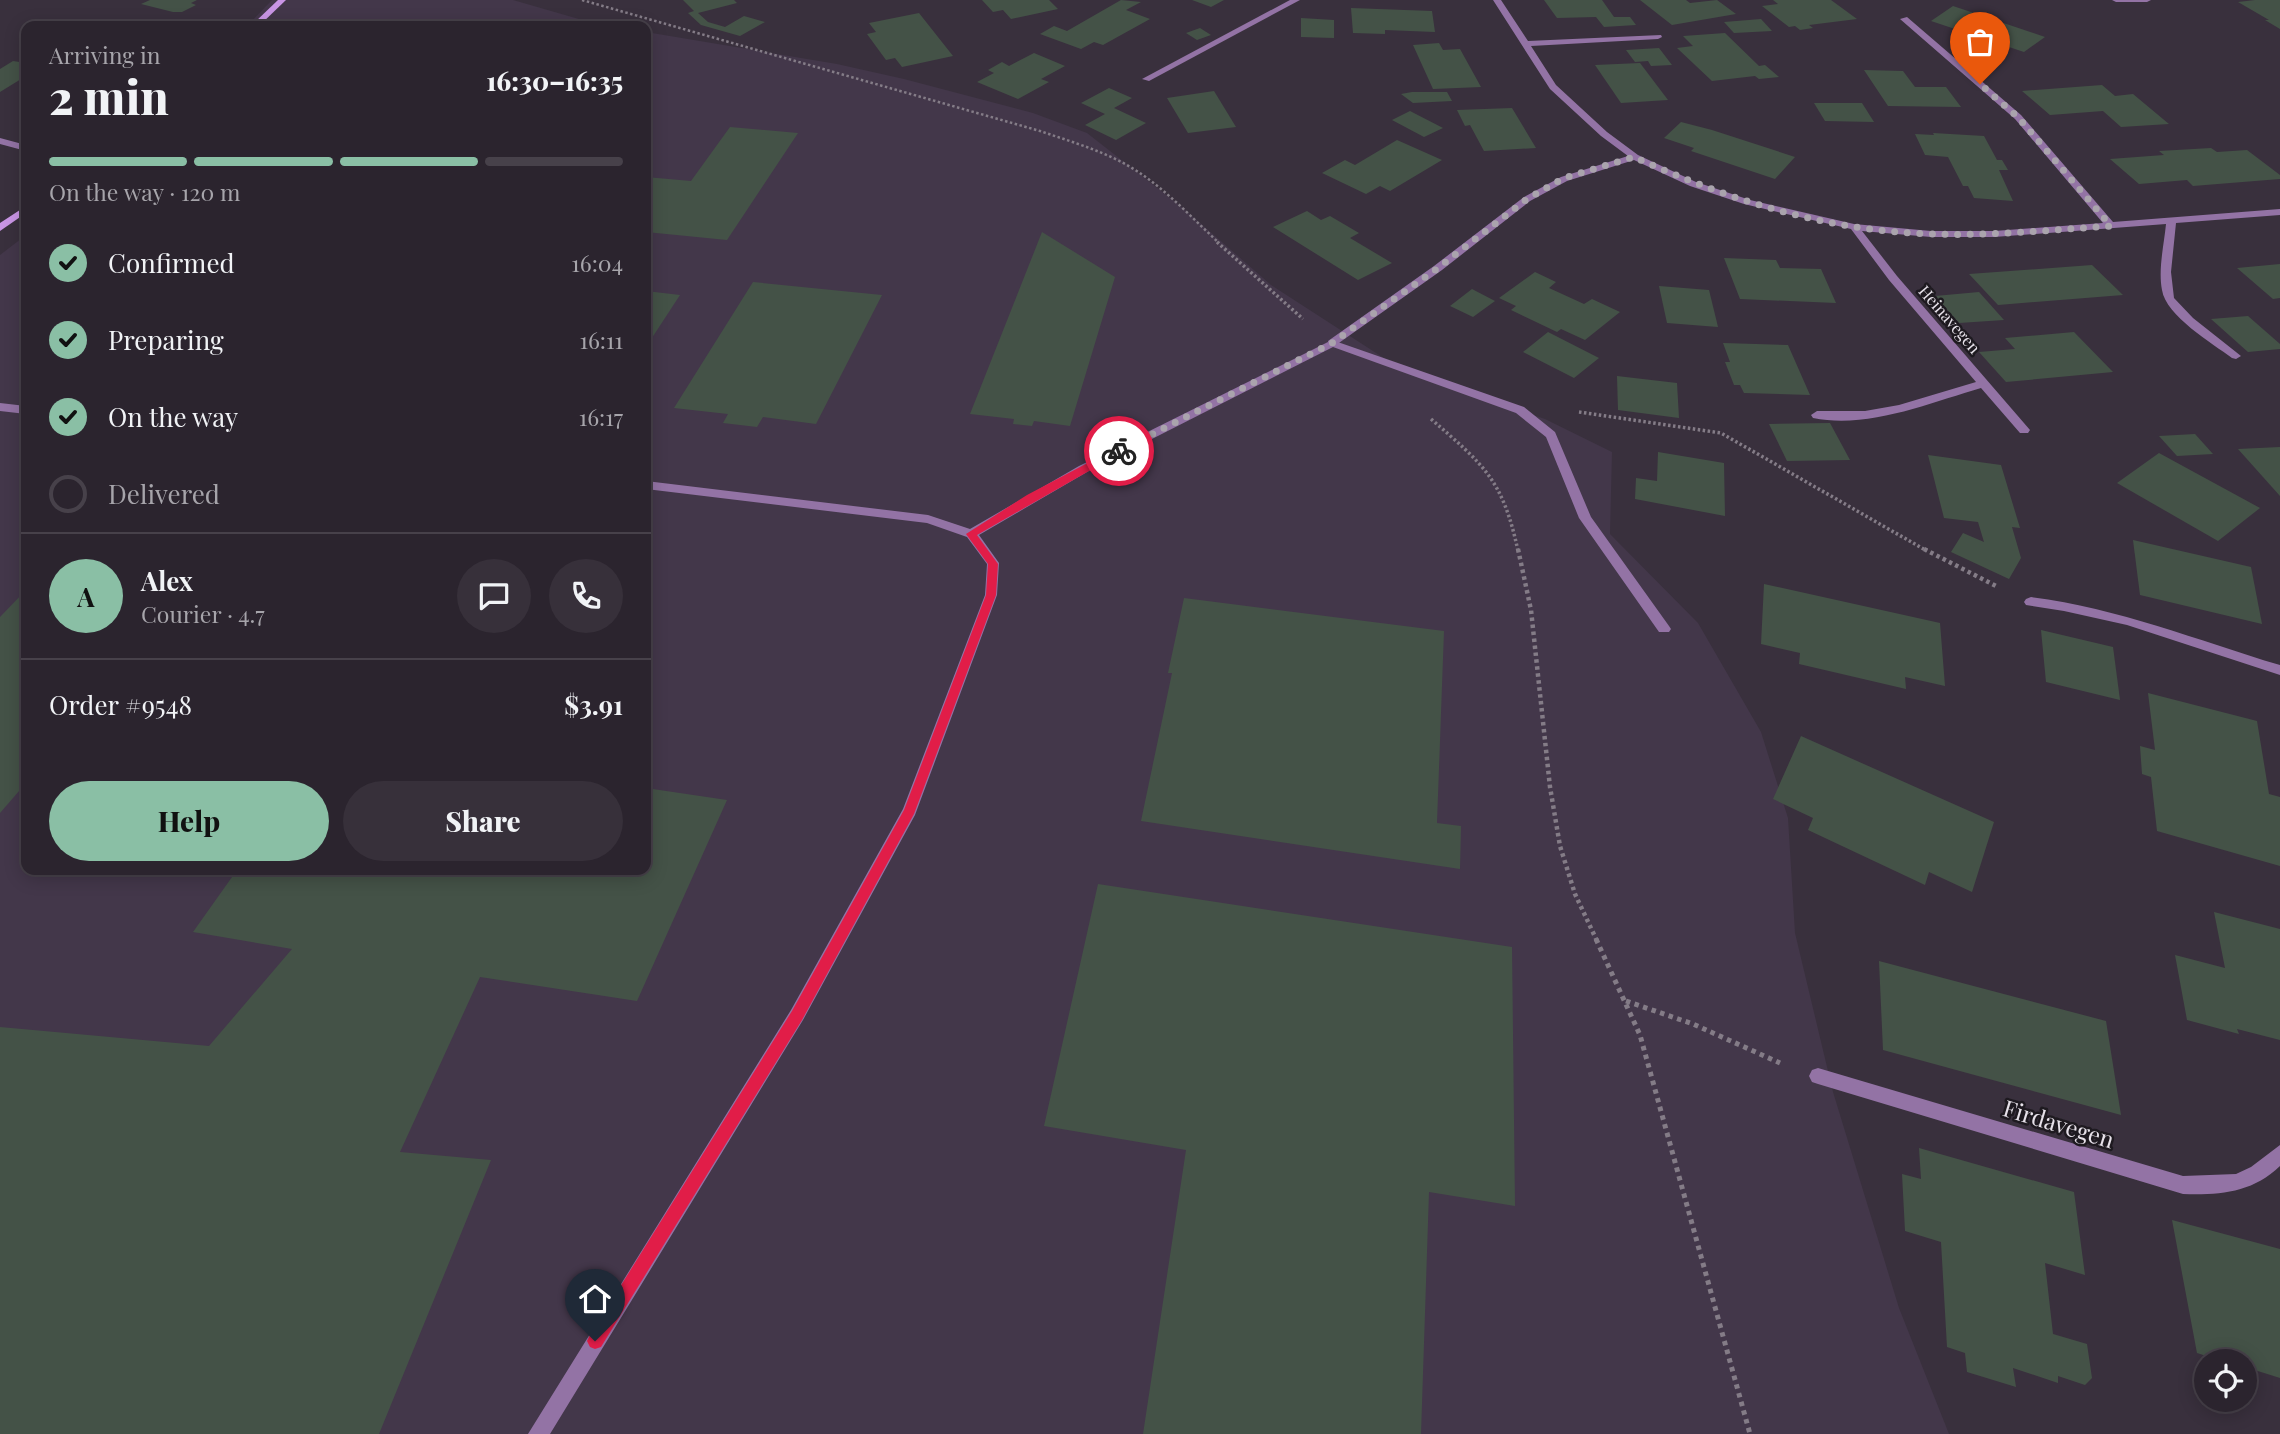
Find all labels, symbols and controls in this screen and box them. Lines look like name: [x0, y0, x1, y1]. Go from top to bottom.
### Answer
pin: [1950, 12.0, 2010, 84]
icon: bag: [1961, 23, 1999, 61]
text: Arriving in: [49, 39, 161, 70]
text: 16:30–16:35: [486, 63, 623, 98]
text: 2 min: [49, 65, 169, 127]
text: On the way · 120 m: [49, 176, 241, 207]
icon: check: [49, 244, 87, 282]
text: Confirmed: [108, 245, 235, 280]
text: 16:04: [571, 247, 623, 278]
street label: Heinavegen: [1915, 281, 1986, 358]
icon: check: [49, 321, 87, 359]
text: Preparing: [108, 322, 224, 357]
text: 16:11: [579, 324, 623, 355]
icon: check: [49, 398, 87, 436]
text: On the way: [108, 399, 238, 434]
text: 16:17: [579, 401, 623, 432]
courier: [1084, 416, 1154, 486]
icon: bike: [1100, 432, 1138, 470]
text: Delivered: [108, 476, 220, 511]
button: chat: [457, 559, 531, 633]
button: phone: [549, 559, 623, 633]
text: Alex: [141, 563, 193, 598]
text: A: [77, 579, 95, 614]
text: Courier · 4.7: [141, 598, 265, 629]
text: Order #9548: [49, 687, 192, 722]
text: $3.91: [564, 687, 623, 722]
button: Help: [49, 781, 329, 861]
button: Share: [343, 781, 623, 861]
street label: Firdavegen: [2000, 1091, 2118, 1155]
pin: [565, 1269, 625, 1341]
icon: home: [576, 1280, 614, 1318]
map controls: [2194, 1349, 2257, 1412]
button: locate: [2194, 1349, 2257, 1412]

